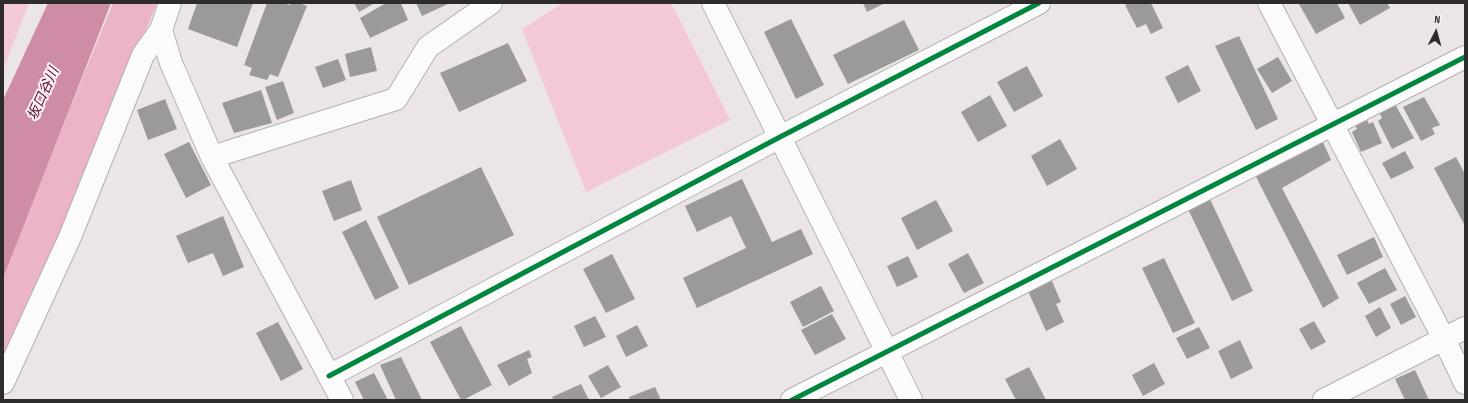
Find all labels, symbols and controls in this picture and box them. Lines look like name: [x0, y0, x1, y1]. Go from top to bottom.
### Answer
north arrow: [1416, 12, 1456, 52]
text: N: [1434, 13, 1441, 26]
water label: 坂口谷川: [25, 65, 63, 123]

